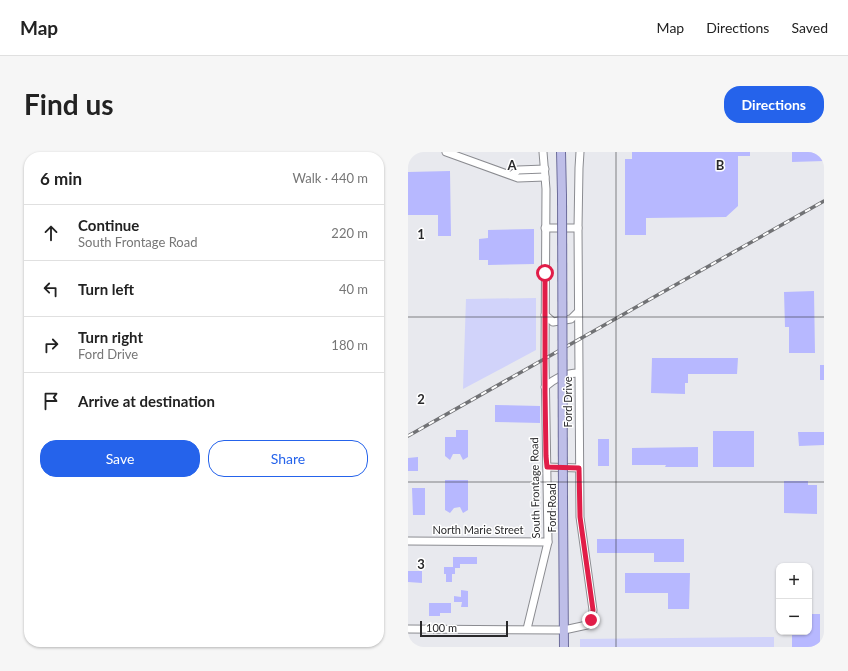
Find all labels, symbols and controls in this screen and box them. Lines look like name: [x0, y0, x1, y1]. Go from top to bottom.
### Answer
text: Map: [20, 16, 58, 39]
text: Map: [657, 19, 684, 36]
text: Directions: [706, 19, 769, 36]
text: Saved: [791, 19, 828, 36]
button: Directions: [724, 86, 824, 123]
text: Find us: [24, 87, 114, 121]
text: A: [506, 157, 517, 173]
text: B: [716, 157, 725, 173]
text: 6 min: [40, 168, 82, 189]
text: Walk · 440 m: [292, 170, 368, 186]
text: Continue: [78, 216, 139, 234]
icon: ahead: [40, 222, 62, 244]
text: 220 m: [331, 225, 368, 241]
text: 1: [417, 226, 425, 242]
text: South Frontage Road: [78, 234, 197, 250]
route start: [536, 264, 554, 282]
icon: left: [40, 278, 62, 300]
text: Turn left: [78, 280, 134, 298]
text: 40 m: [339, 281, 368, 297]
text: Turn right: [78, 328, 143, 346]
icon: right: [40, 334, 62, 356]
text: 180 m: [331, 337, 368, 353]
text: Ford Drive: [78, 346, 138, 362]
street label: Ford Drive: [561, 376, 574, 427]
icon: arrive: [40, 390, 62, 412]
text: 2: [417, 391, 425, 407]
text: Arrive at destination: [78, 392, 215, 410]
street label: South Frontage Road: [527, 437, 542, 539]
button: Save: [40, 440, 200, 477]
button: Share: [208, 440, 368, 477]
street label: Ford Road: [545, 483, 558, 533]
street label: North Marie Street: [432, 523, 524, 536]
text: 3: [417, 556, 425, 572]
map controls: [776, 563, 812, 635]
button: +: [776, 563, 812, 599]
button: −: [776, 599, 812, 635]
route end: [582, 611, 600, 629]
scale bar: [420, 619, 508, 638]
text: 100 m: [426, 621, 457, 634]

